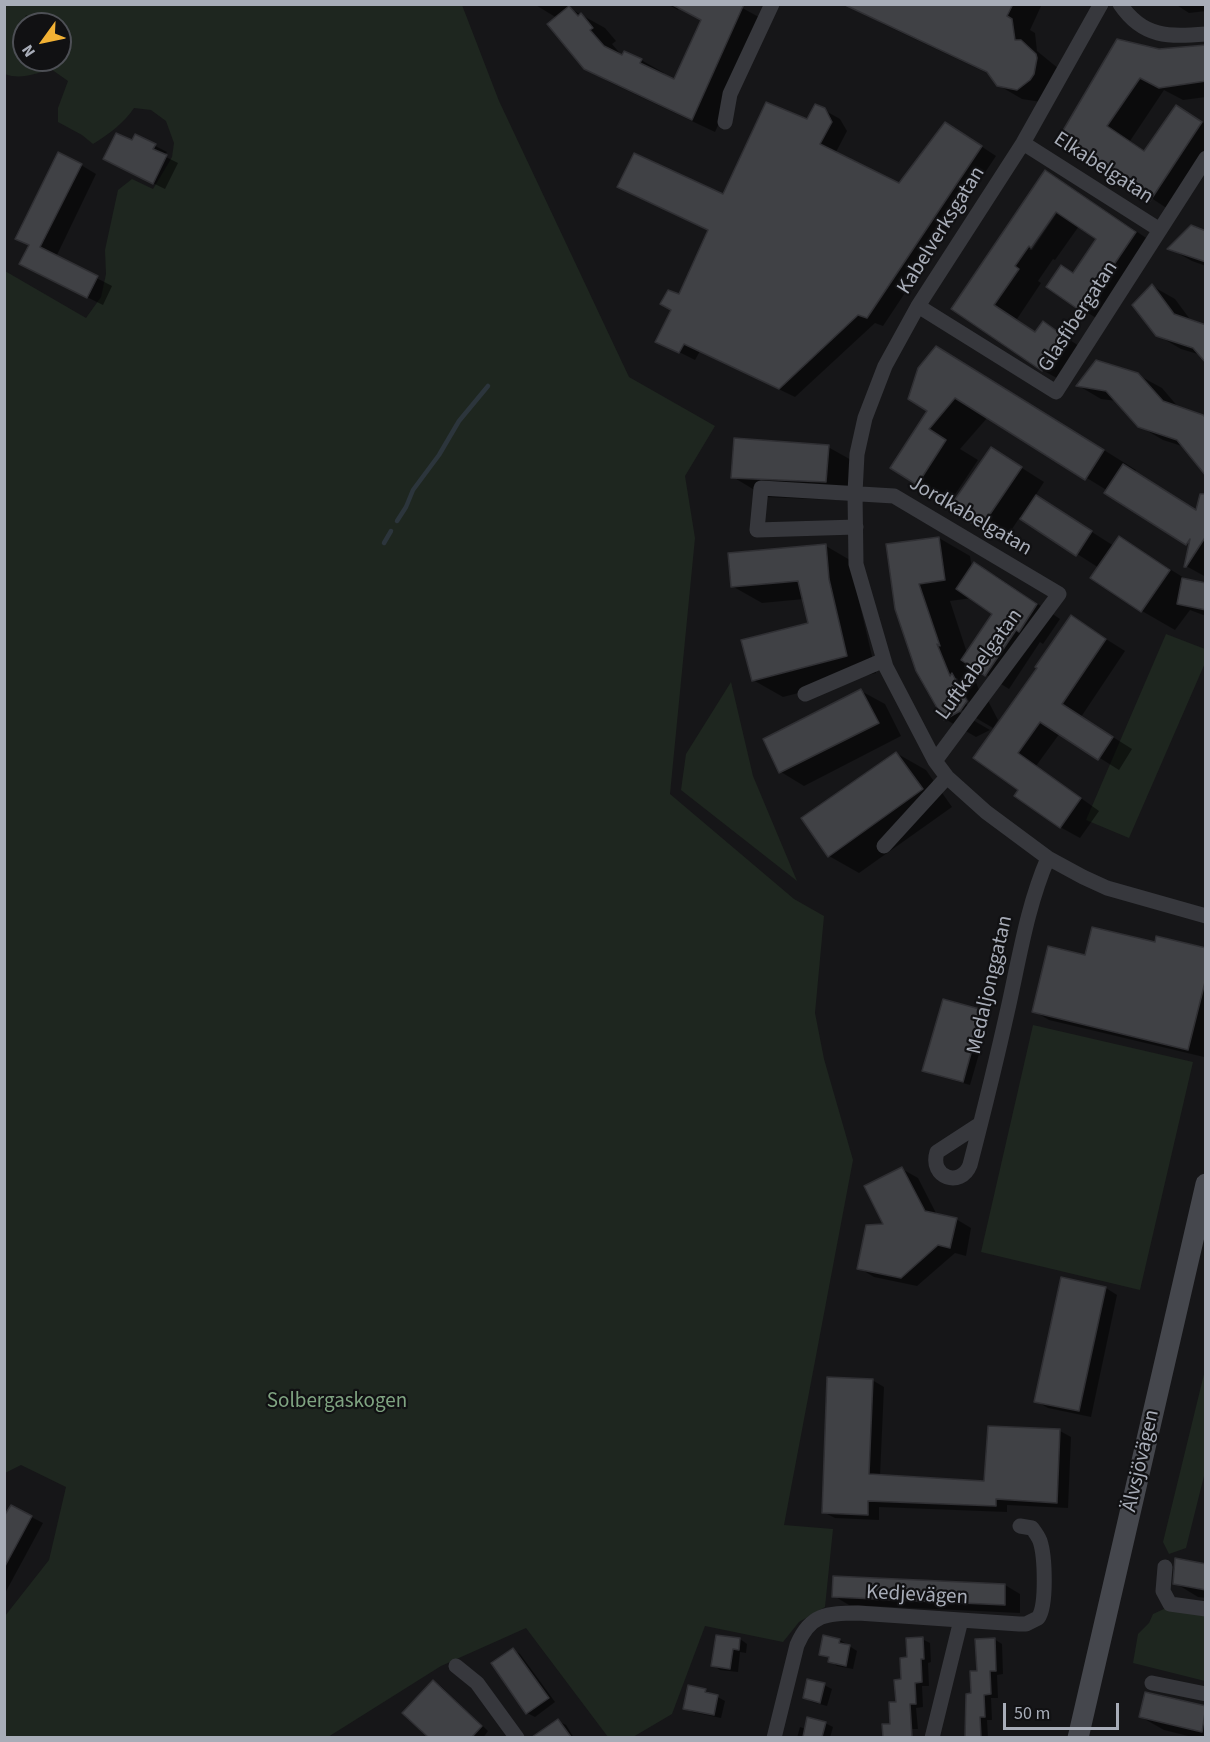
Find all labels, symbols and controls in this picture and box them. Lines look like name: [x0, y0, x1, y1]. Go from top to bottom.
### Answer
north arrow: [12, 12, 72, 72]
text: N: [16, 40, 41, 61]
street label: Elkabelgatan: [1048, 127, 1158, 211]
street label: Kabelverksgatan: [893, 162, 991, 300]
street label: Glasfibergatan: [1034, 257, 1124, 377]
street label: Jordkabelgatan: [904, 472, 1036, 562]
street label: Luftkabelgatan: [931, 604, 1029, 726]
street label: Medaljonggatan: [963, 913, 1019, 1057]
park label: Solbergaskogen: [267, 1389, 407, 1415]
street label: Älvsjövägen: [1118, 1407, 1166, 1515]
street label: Kedjevägen: [865, 1581, 969, 1611]
scale bar: [1006, 1691, 1122, 1729]
text: 50 m: [1014, 1701, 1050, 1726]

